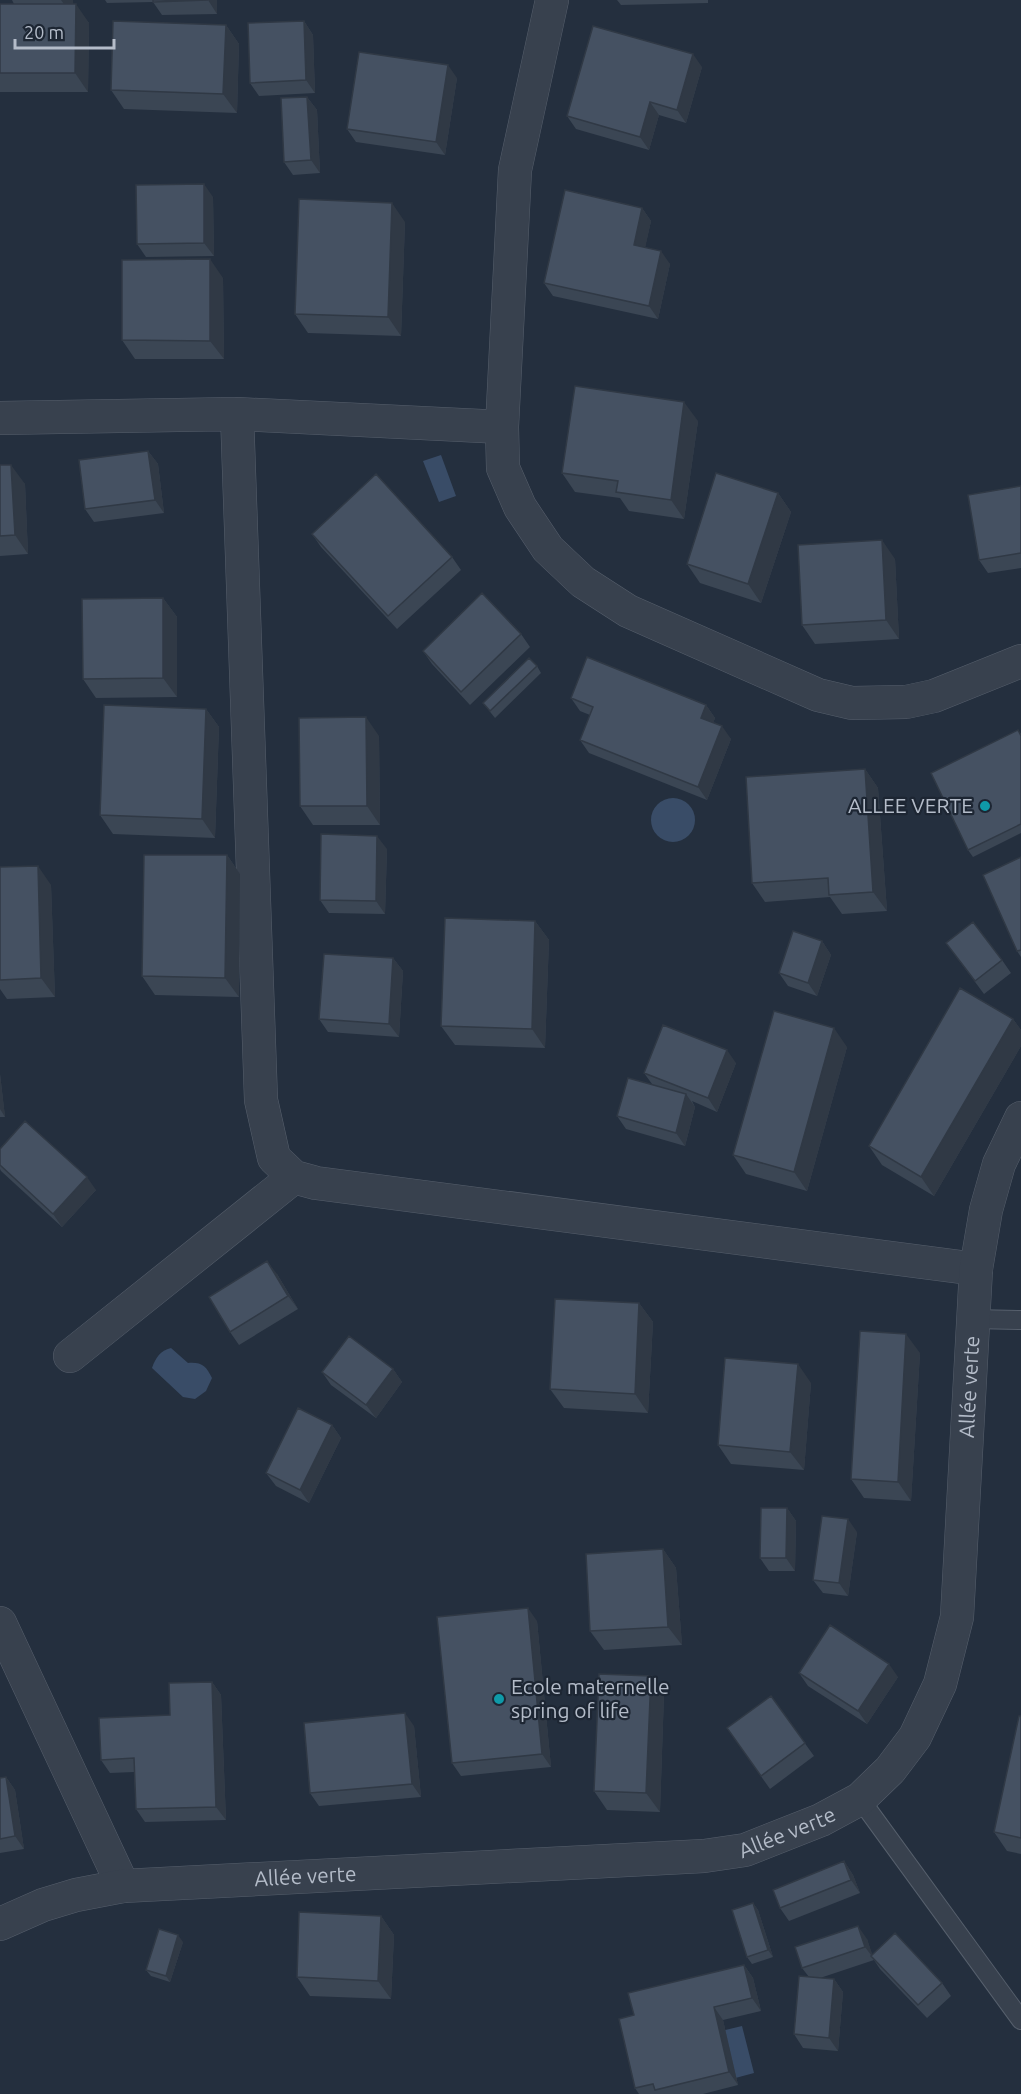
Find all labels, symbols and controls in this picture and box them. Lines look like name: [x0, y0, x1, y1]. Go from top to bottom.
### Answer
scale bar: [15, 12, 114, 50]
text: 20 m: [24, 22, 64, 42]
place label: ALLEE VERTE: [848, 793, 973, 817]
marker: ALLEE VERTE: [978, 799, 992, 813]
street label: Allée verte: [954, 1335, 983, 1438]
place label: Ecole maternelle spring of life: [511, 1674, 670, 1722]
marker: Ecole maternelle spring of life: [492, 1692, 506, 1706]
street label: Allée verte: [735, 1802, 839, 1862]
street label: Allée verte: [254, 1861, 357, 1890]

